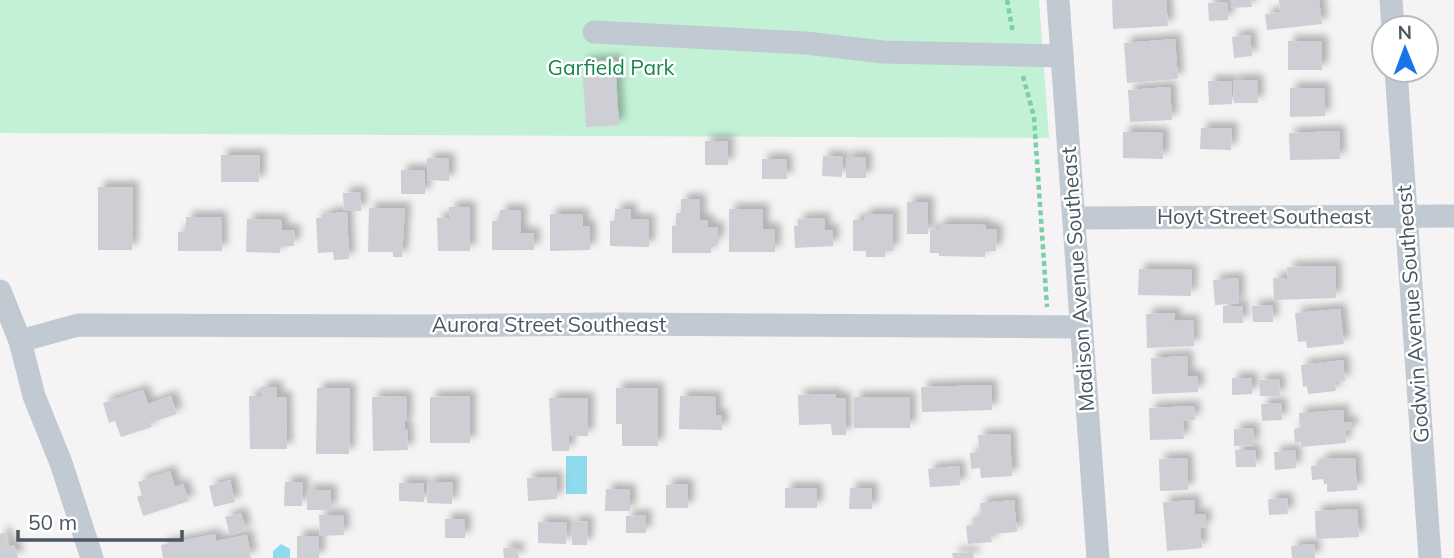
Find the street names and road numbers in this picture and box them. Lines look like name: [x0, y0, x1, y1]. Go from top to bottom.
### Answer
street label: Madison Avenue Southeast: [1055, 146, 1099, 412]
street label: Godwin Avenue Southeast: [1390, 184, 1434, 444]
street label: Hoyt Street Southeast: [1157, 203, 1371, 229]
street label: Aurora Street Southeast: [432, 311, 666, 337]

